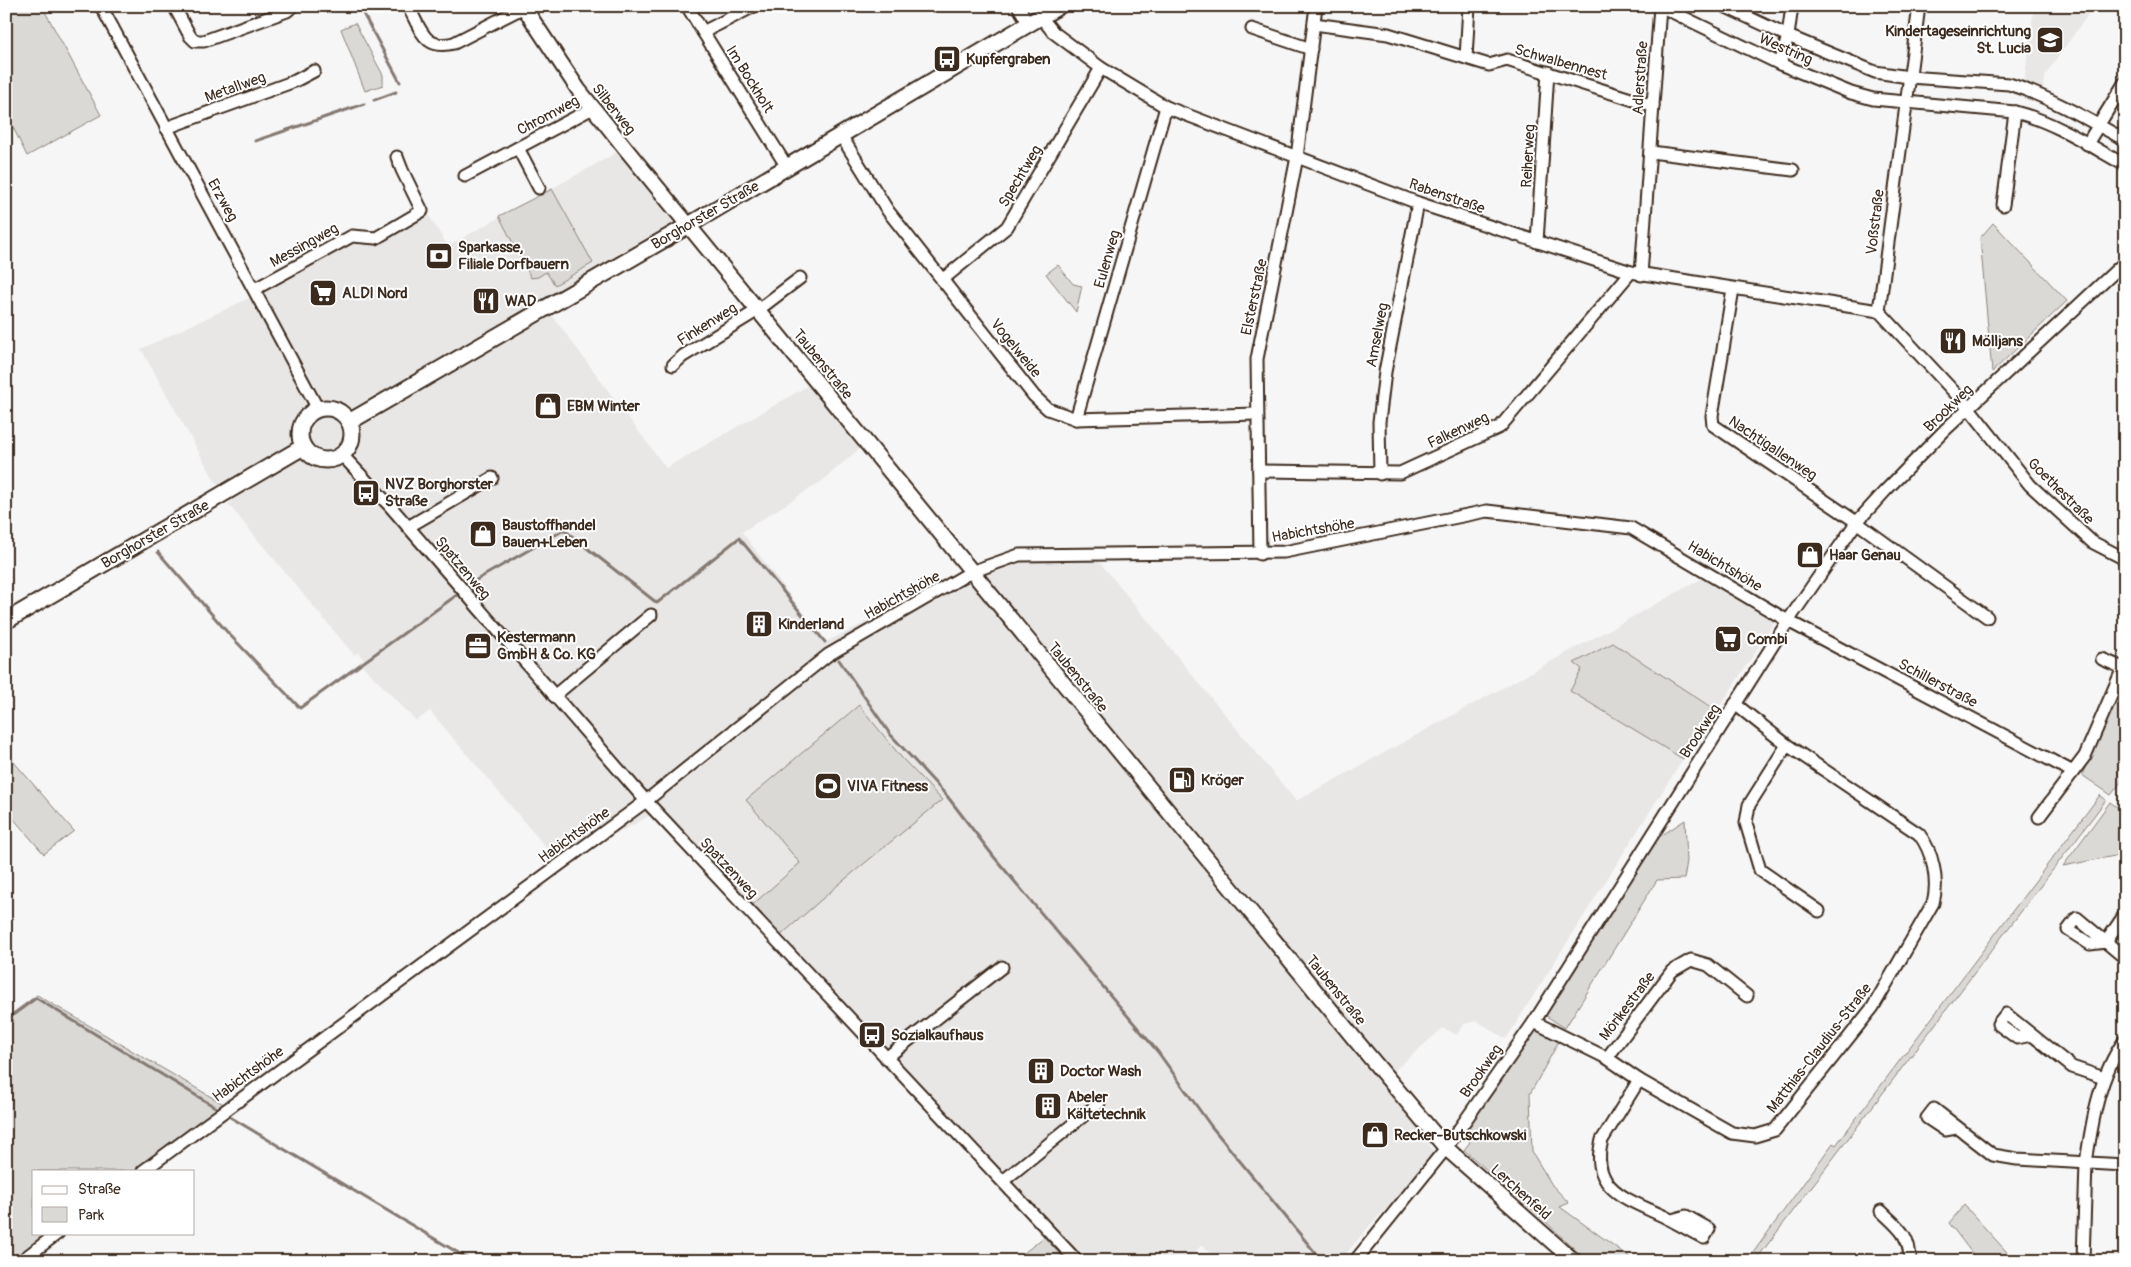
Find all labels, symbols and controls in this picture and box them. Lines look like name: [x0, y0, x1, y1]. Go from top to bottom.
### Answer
place label: Kindertageseinrichtung St. Lucia: [1885, 22, 2031, 58]
school or university icon: Kindertageseinrichtung St. Lucia: [2035, 25, 2065, 55]
street label: Westring: [1756, 29, 1816, 70]
street label: Schwalbennest: [1512, 40, 1610, 85]
street label: Adlerstraße: [1628, 40, 1653, 116]
street label: Im Bockholt: [721, 42, 778, 117]
bus stop icon: Kupfergraben: [932, 44, 962, 74]
place label: Kupfergraben: [966, 50, 1051, 69]
street label: Metallweg: [202, 68, 268, 107]
street label: Silberweg: [588, 80, 640, 139]
street label: Chromweg: [514, 91, 582, 140]
street label: Reiherweg: [1517, 124, 1540, 188]
street label: Spechtweg: [995, 142, 1046, 211]
street label: Erzweg: [203, 175, 242, 225]
street label: Rabenstraße: [1406, 175, 1488, 219]
street label: Borghorster Straße: [648, 177, 763, 254]
street label: Voßstraße: [1862, 188, 1889, 256]
street label: Messingweg: [267, 219, 342, 272]
street label: Eulenweg: [1090, 228, 1125, 290]
place label: Sparkasse, Filiale Dorfbauern: [458, 238, 569, 274]
bank icon: Sparkasse, Filiale Dorfbauern: [424, 241, 454, 271]
street label: Elsterstraße: [1237, 257, 1272, 337]
supermarket icon: ALDI Nord: [308, 278, 338, 308]
place label: ALDI Nord: [342, 284, 408, 303]
restaurant icon: WAD: [471, 286, 501, 316]
place label: WAD: [505, 292, 537, 311]
street label: Finkenweg: [674, 299, 741, 350]
street label: Amselweg: [1362, 301, 1393, 369]
street label: Vogelweide: [986, 315, 1046, 382]
street label: Taubenstraße: [788, 325, 857, 404]
restaurant icon: Mölljans: [1938, 326, 1968, 356]
place label: Mölljans: [1972, 332, 2023, 351]
street label: Brookweg: [1920, 380, 1977, 436]
shop icon: EBM Winter: [533, 391, 563, 421]
place label: EBM Winter: [567, 397, 640, 416]
street label: Falkenweg: [1424, 408, 1492, 453]
street label: Nachtigallenweg: [1725, 412, 1821, 485]
street label: Goethestraße: [2023, 454, 2098, 529]
place label: NVZ Borghorster Straße: [385, 475, 494, 511]
bus stop icon: NVZ Borghorster Straße: [351, 478, 381, 508]
street label: Borghorster Straße: [98, 496, 213, 573]
street label: Habichtshöhe: [1270, 514, 1356, 547]
place label: Baustoffhandel Bauen+Leben: [502, 516, 596, 552]
shop icon: Baustoffhandel Bauen+Leben: [468, 519, 498, 549]
street label: Spatzenweg: [431, 533, 495, 604]
street label: Habichtshöhe: [1684, 537, 1766, 596]
shop icon: Haar Genau: [1795, 540, 1825, 570]
place label: Haar Genau: [1829, 546, 1901, 565]
street label: Habichtshöhe: [861, 567, 944, 624]
building icon: Kinderland: [744, 609, 774, 639]
place label: Kinderland: [778, 615, 844, 634]
supermarket icon: Combi: [1713, 624, 1743, 654]
place label: Kestermann GmbH & Co. KG: [497, 628, 596, 664]
place label: Combi: [1747, 630, 1788, 649]
office icon: Kestermann GmbH & Co. KG: [463, 631, 493, 661]
street label: Taubenstraße: [1043, 638, 1112, 717]
street label: Schillerstraße: [1895, 655, 1981, 712]
street label: Brookweg: [1676, 701, 1725, 762]
fuel station icon: Kröger: [1167, 765, 1197, 795]
sports icon: VIVA Fitness: [813, 771, 843, 801]
place label: Kröger: [1201, 771, 1245, 790]
place label: VIVA Fitness: [847, 777, 928, 796]
street label: Habichtshöhe: [535, 803, 614, 868]
street label: Spatzenweg: [695, 834, 762, 903]
street label: Taubenstraße: [1301, 951, 1370, 1030]
street label: Mörikestraße: [1595, 968, 1660, 1045]
street label: Matthias-Claudius-Straße: [1763, 979, 1876, 1117]
bus stop icon: Sozialkaufhaus: [857, 1020, 887, 1050]
place label: Sozialkaufhaus: [891, 1026, 984, 1045]
street label: Brookweg: [1456, 1041, 1507, 1102]
street label: Habichtshöhe: [209, 1042, 288, 1107]
building icon: Doctor Wash: [1026, 1056, 1056, 1086]
place label: Doctor Wash: [1060, 1062, 1141, 1081]
place label: Abeler Kältetechnik: [1067, 1088, 1146, 1124]
building icon: Abeler Kältetechnik: [1033, 1091, 1063, 1121]
shop icon: Recker-Butschkowski: [1360, 1120, 1390, 1150]
place label: Recker-Butschkowski: [1394, 1126, 1527, 1145]
street label: Lerchenfeld: [1486, 1160, 1555, 1225]
legend: [32, 1170, 195, 1234]
text: Straße: [78, 1180, 121, 1199]
text: Park: [78, 1206, 105, 1225]

